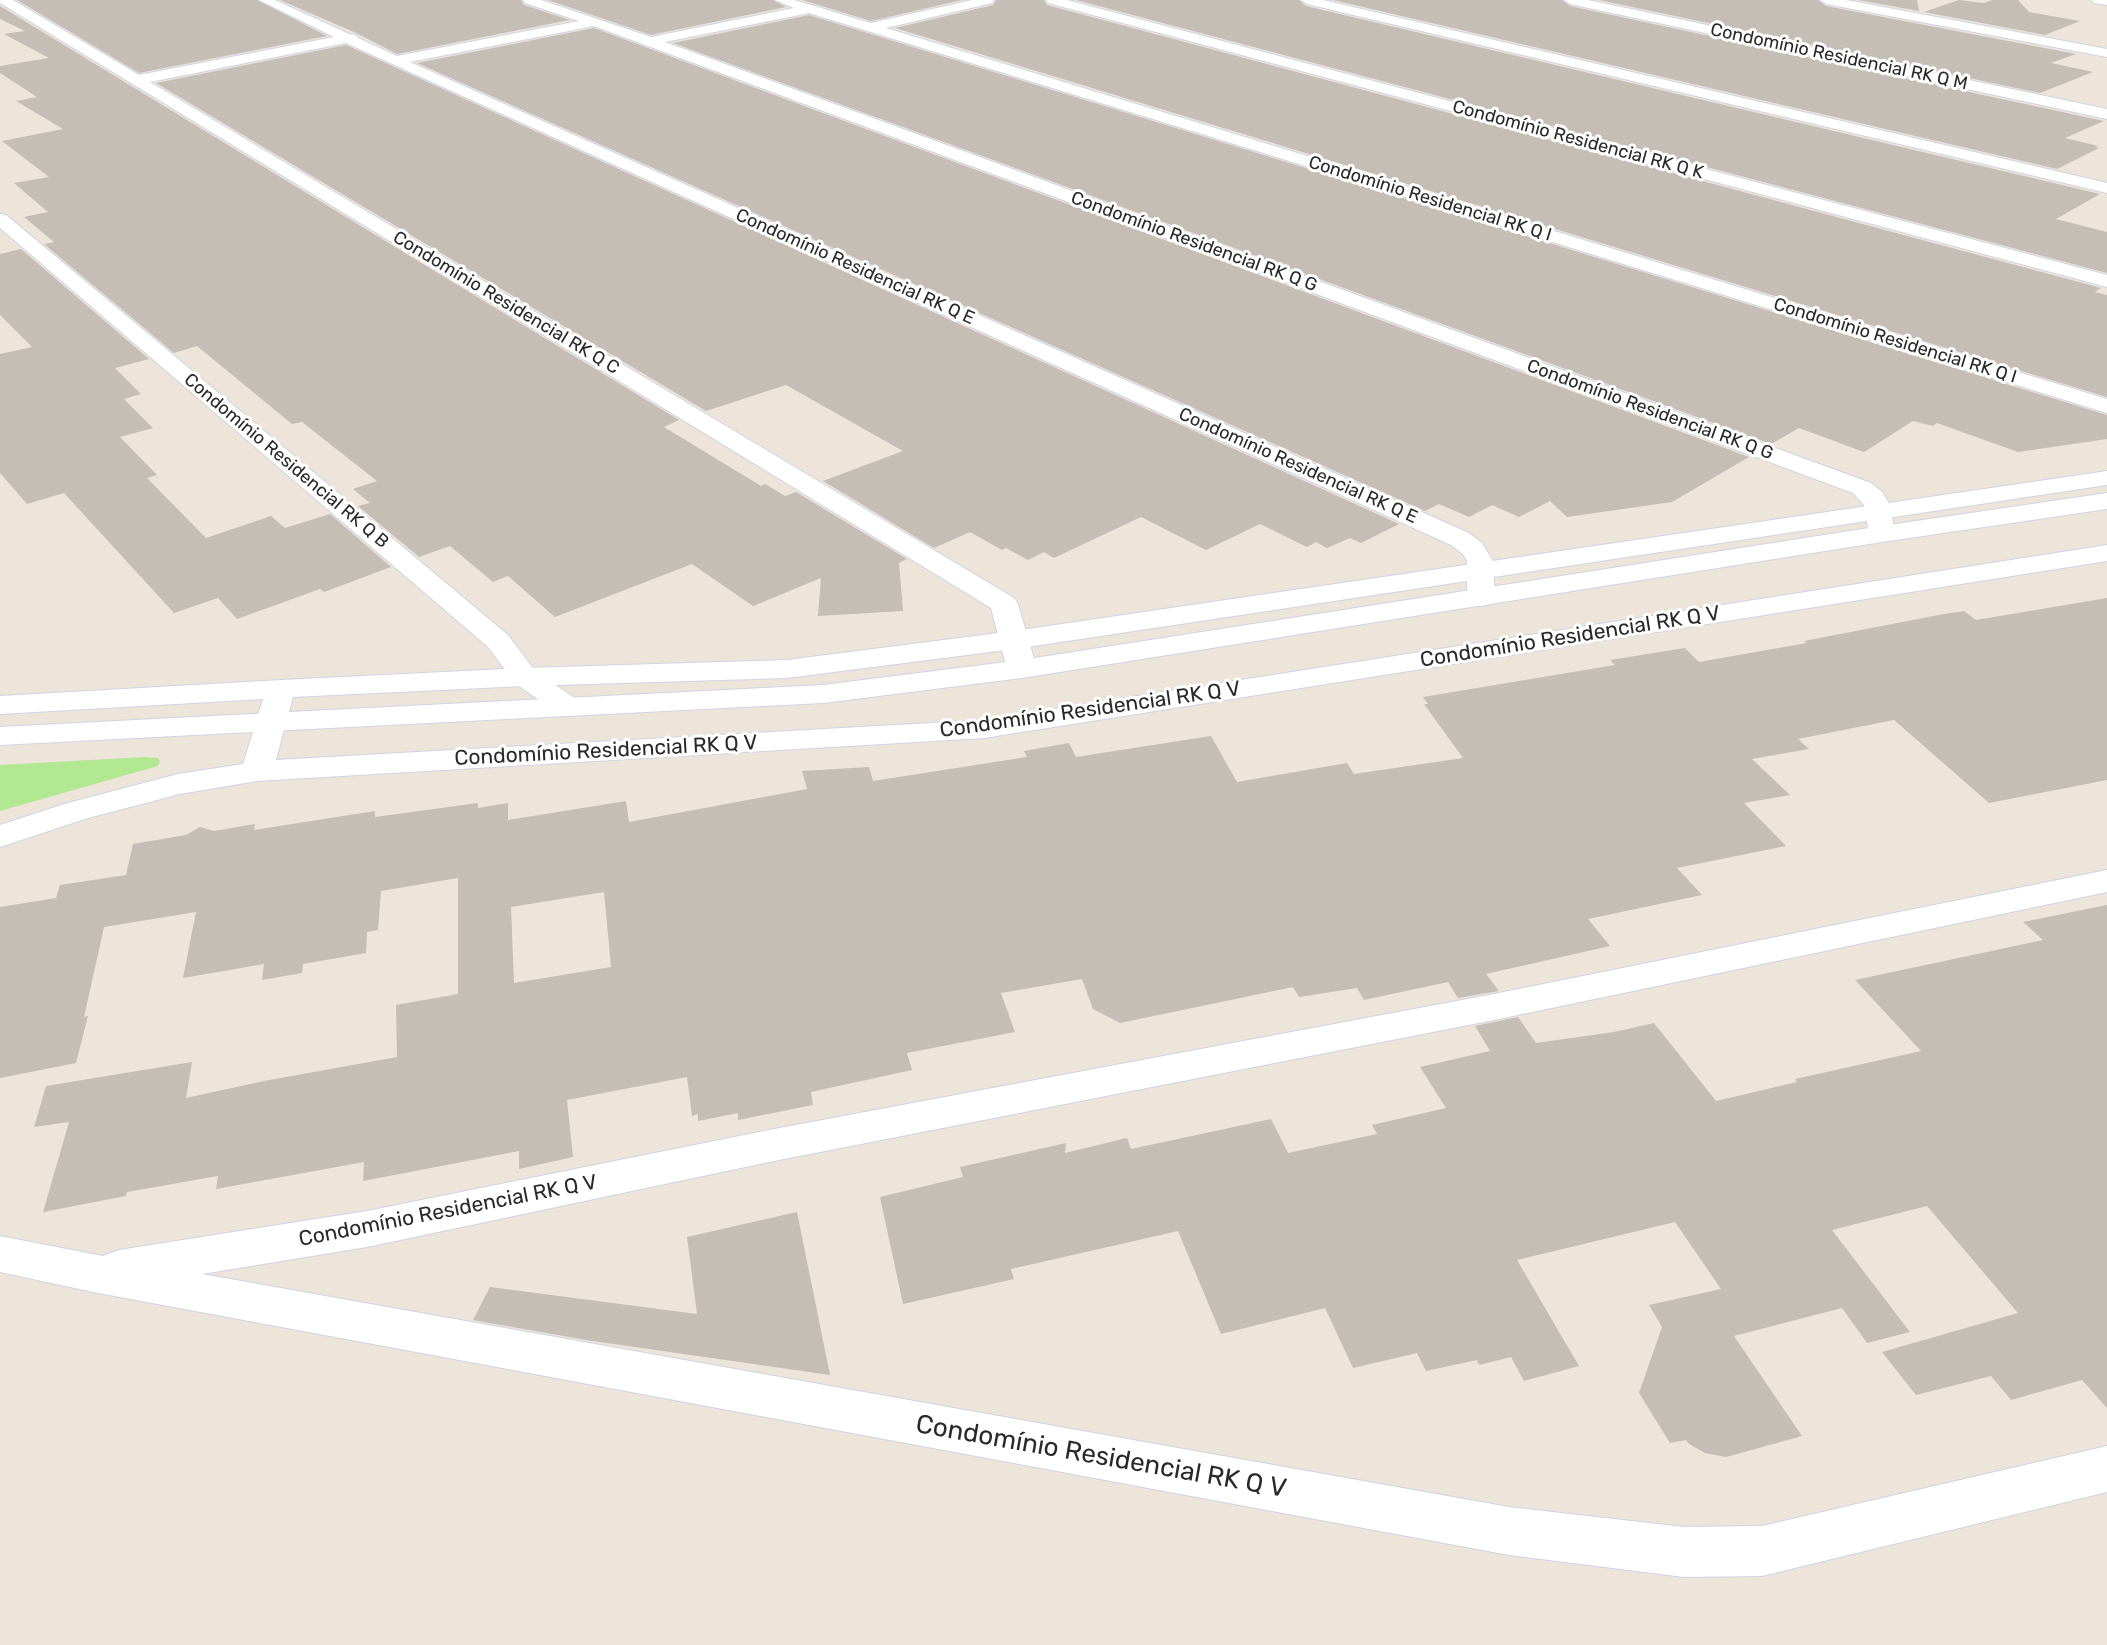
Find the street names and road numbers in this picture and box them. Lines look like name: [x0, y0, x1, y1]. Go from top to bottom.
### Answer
street label: Condomínio Residencial RK Q M: [1708, 19, 1970, 95]
street label: Condomínio Residencial RK Q K: [1450, 96, 1706, 184]
street label: Condomínio Residencial RK Q I: [1306, 152, 1554, 246]
street label: Condomínio Residencial RK Q G: [1068, 187, 1320, 297]
street label: Condomínio Residencial RK Q E: [732, 204, 978, 330]
street label: Condomínio Residencial RK Q C: [389, 227, 623, 379]
street label: Condomínio Residencial RK Q I: [1771, 294, 2019, 388]
street label: Condomínio Residencial RK Q G: [1524, 355, 1776, 465]
street label: Condomínio Residencial RK Q B: [179, 369, 393, 553]
street label: Condomínio Residencial RK Q E: [1175, 403, 1421, 529]
street label: Condomínio Residencial RK Q V: [1418, 601, 1722, 673]
street label: Condomínio Residencial RK Q V: [938, 676, 1242, 744]
street label: Condomínio Residencial RK Q V: [454, 730, 758, 772]
street label: Condomínio Residencial RK Q V: [297, 1170, 599, 1252]
street label: Condomínio Residencial RK Q V: [913, 1409, 1289, 1505]

